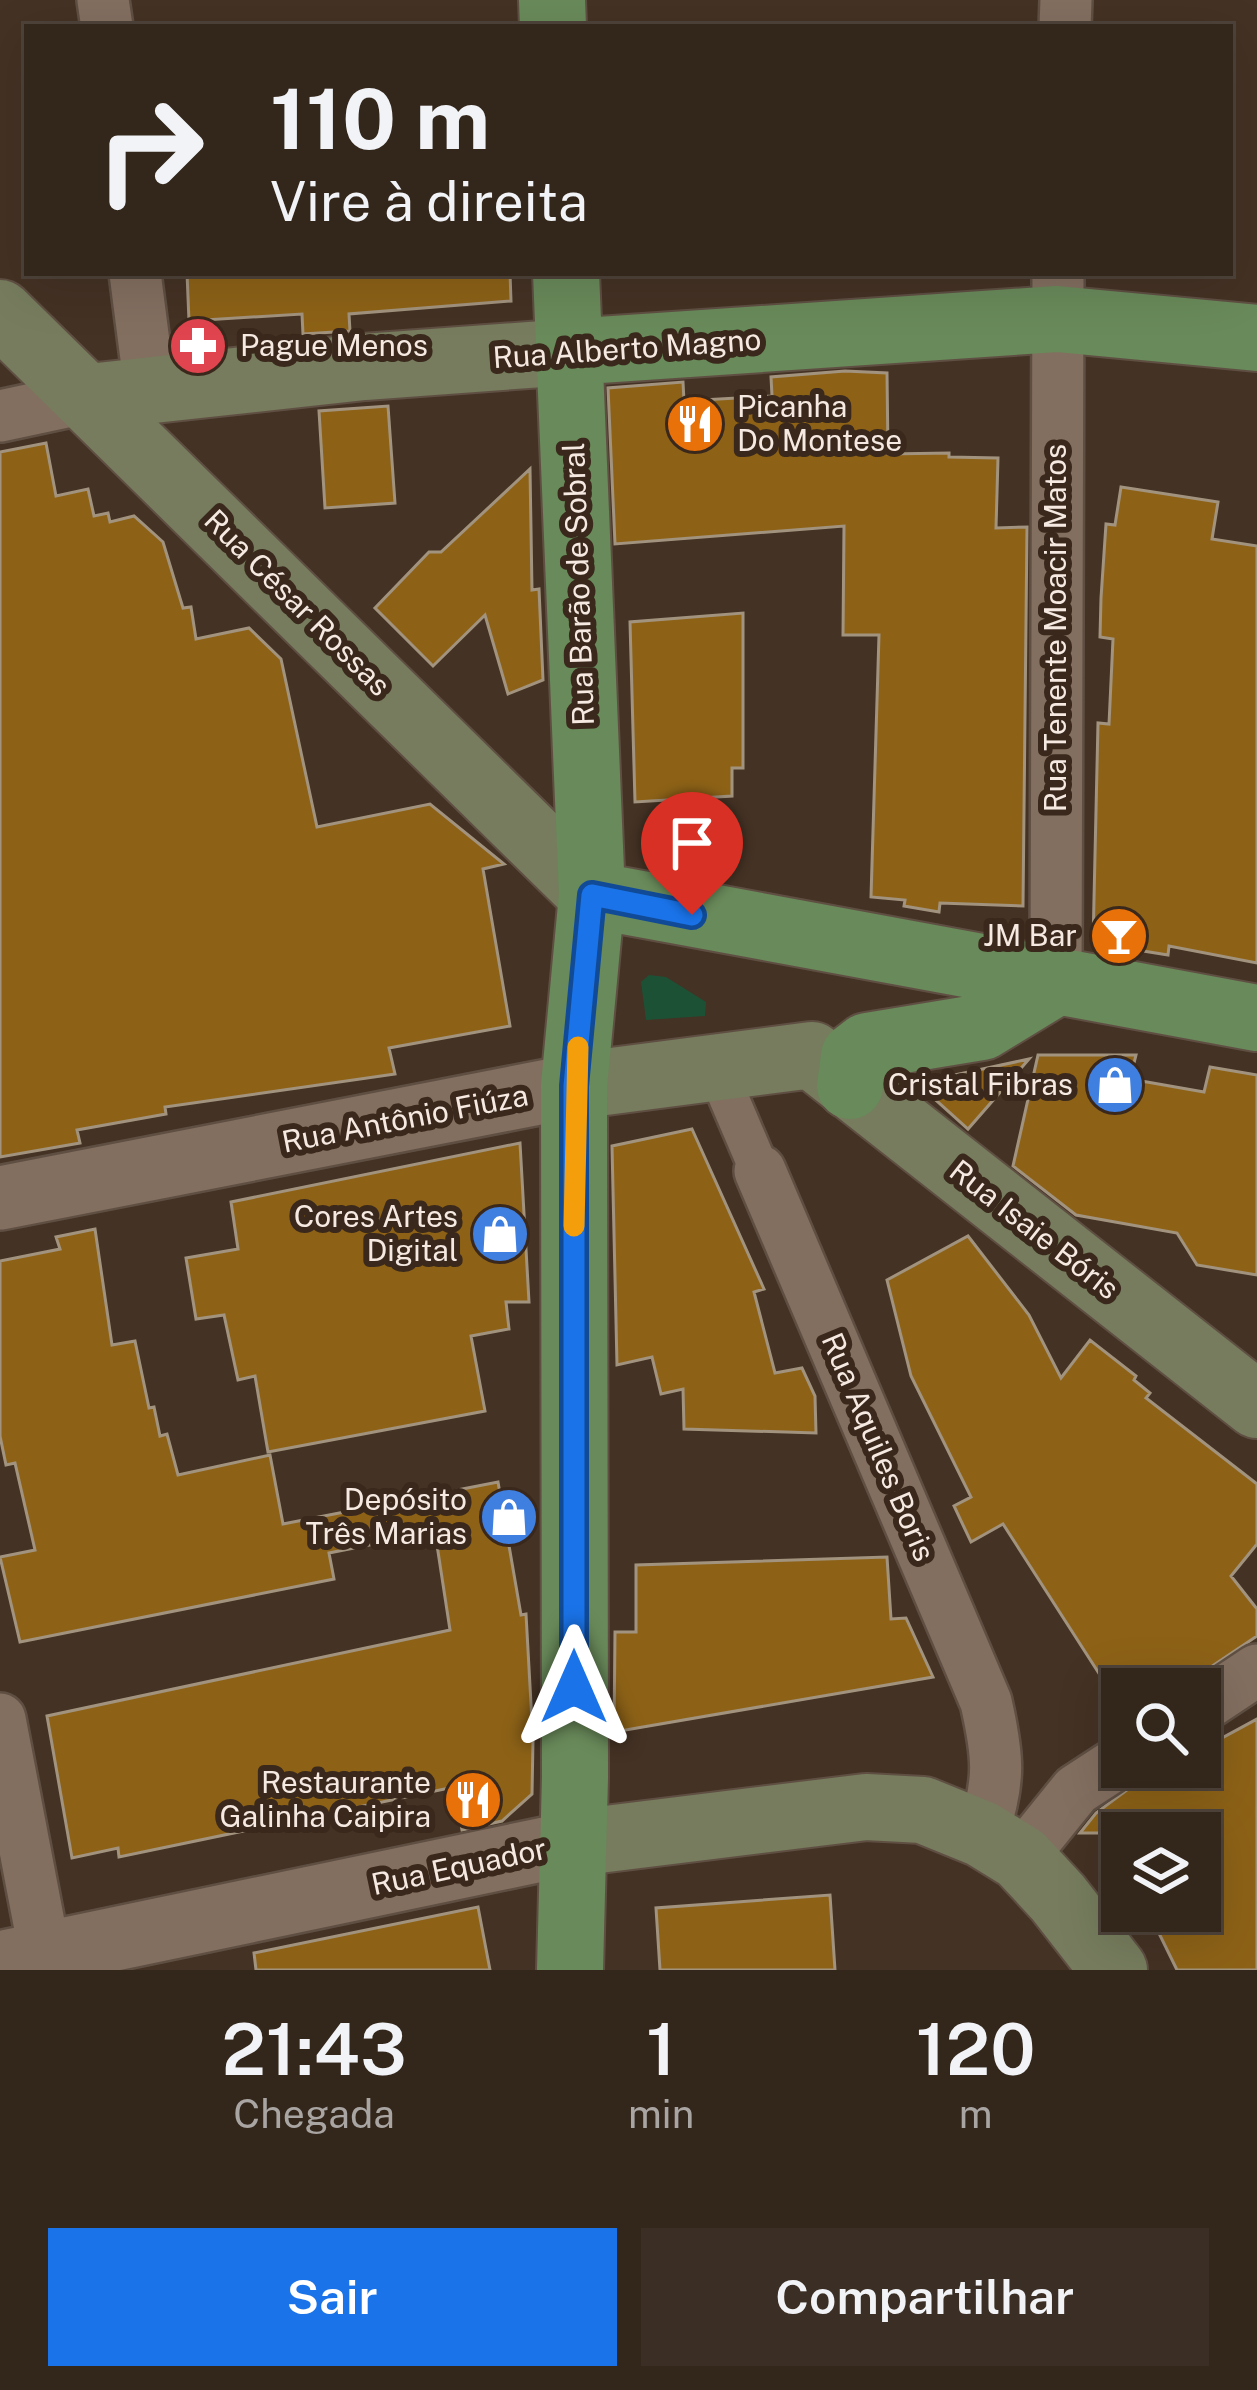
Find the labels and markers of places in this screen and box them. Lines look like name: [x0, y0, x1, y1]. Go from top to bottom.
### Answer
pharmacy icon: Pague Menos: [167, 315, 229, 377]
place label: Pague Menos: [240, 327, 428, 363]
place label: Picanha Do Montese: [737, 388, 902, 458]
restaurant icon: Picanha Do Montese: [664, 393, 726, 455]
pin: [641, 792, 743, 915]
bar icon: JM Bar: [1088, 905, 1150, 967]
place label: JM Bar: [983, 917, 1077, 953]
shop icon: Cristal Fibras: [1084, 1054, 1146, 1116]
place label: Cristal Fibras: [888, 1066, 1073, 1102]
place label: Cores Artes Digital: [294, 1198, 458, 1268]
shop icon: Cores Artes Digital: [469, 1203, 531, 1265]
place label: Depósito Três Marias: [306, 1481, 467, 1551]
shop icon: Depósito Três Marias: [478, 1486, 540, 1548]
place label: Restaurante Galinha Caipira: [219, 1764, 431, 1834]
restaurant icon: Restaurante Galinha Caipira: [442, 1769, 504, 1831]

